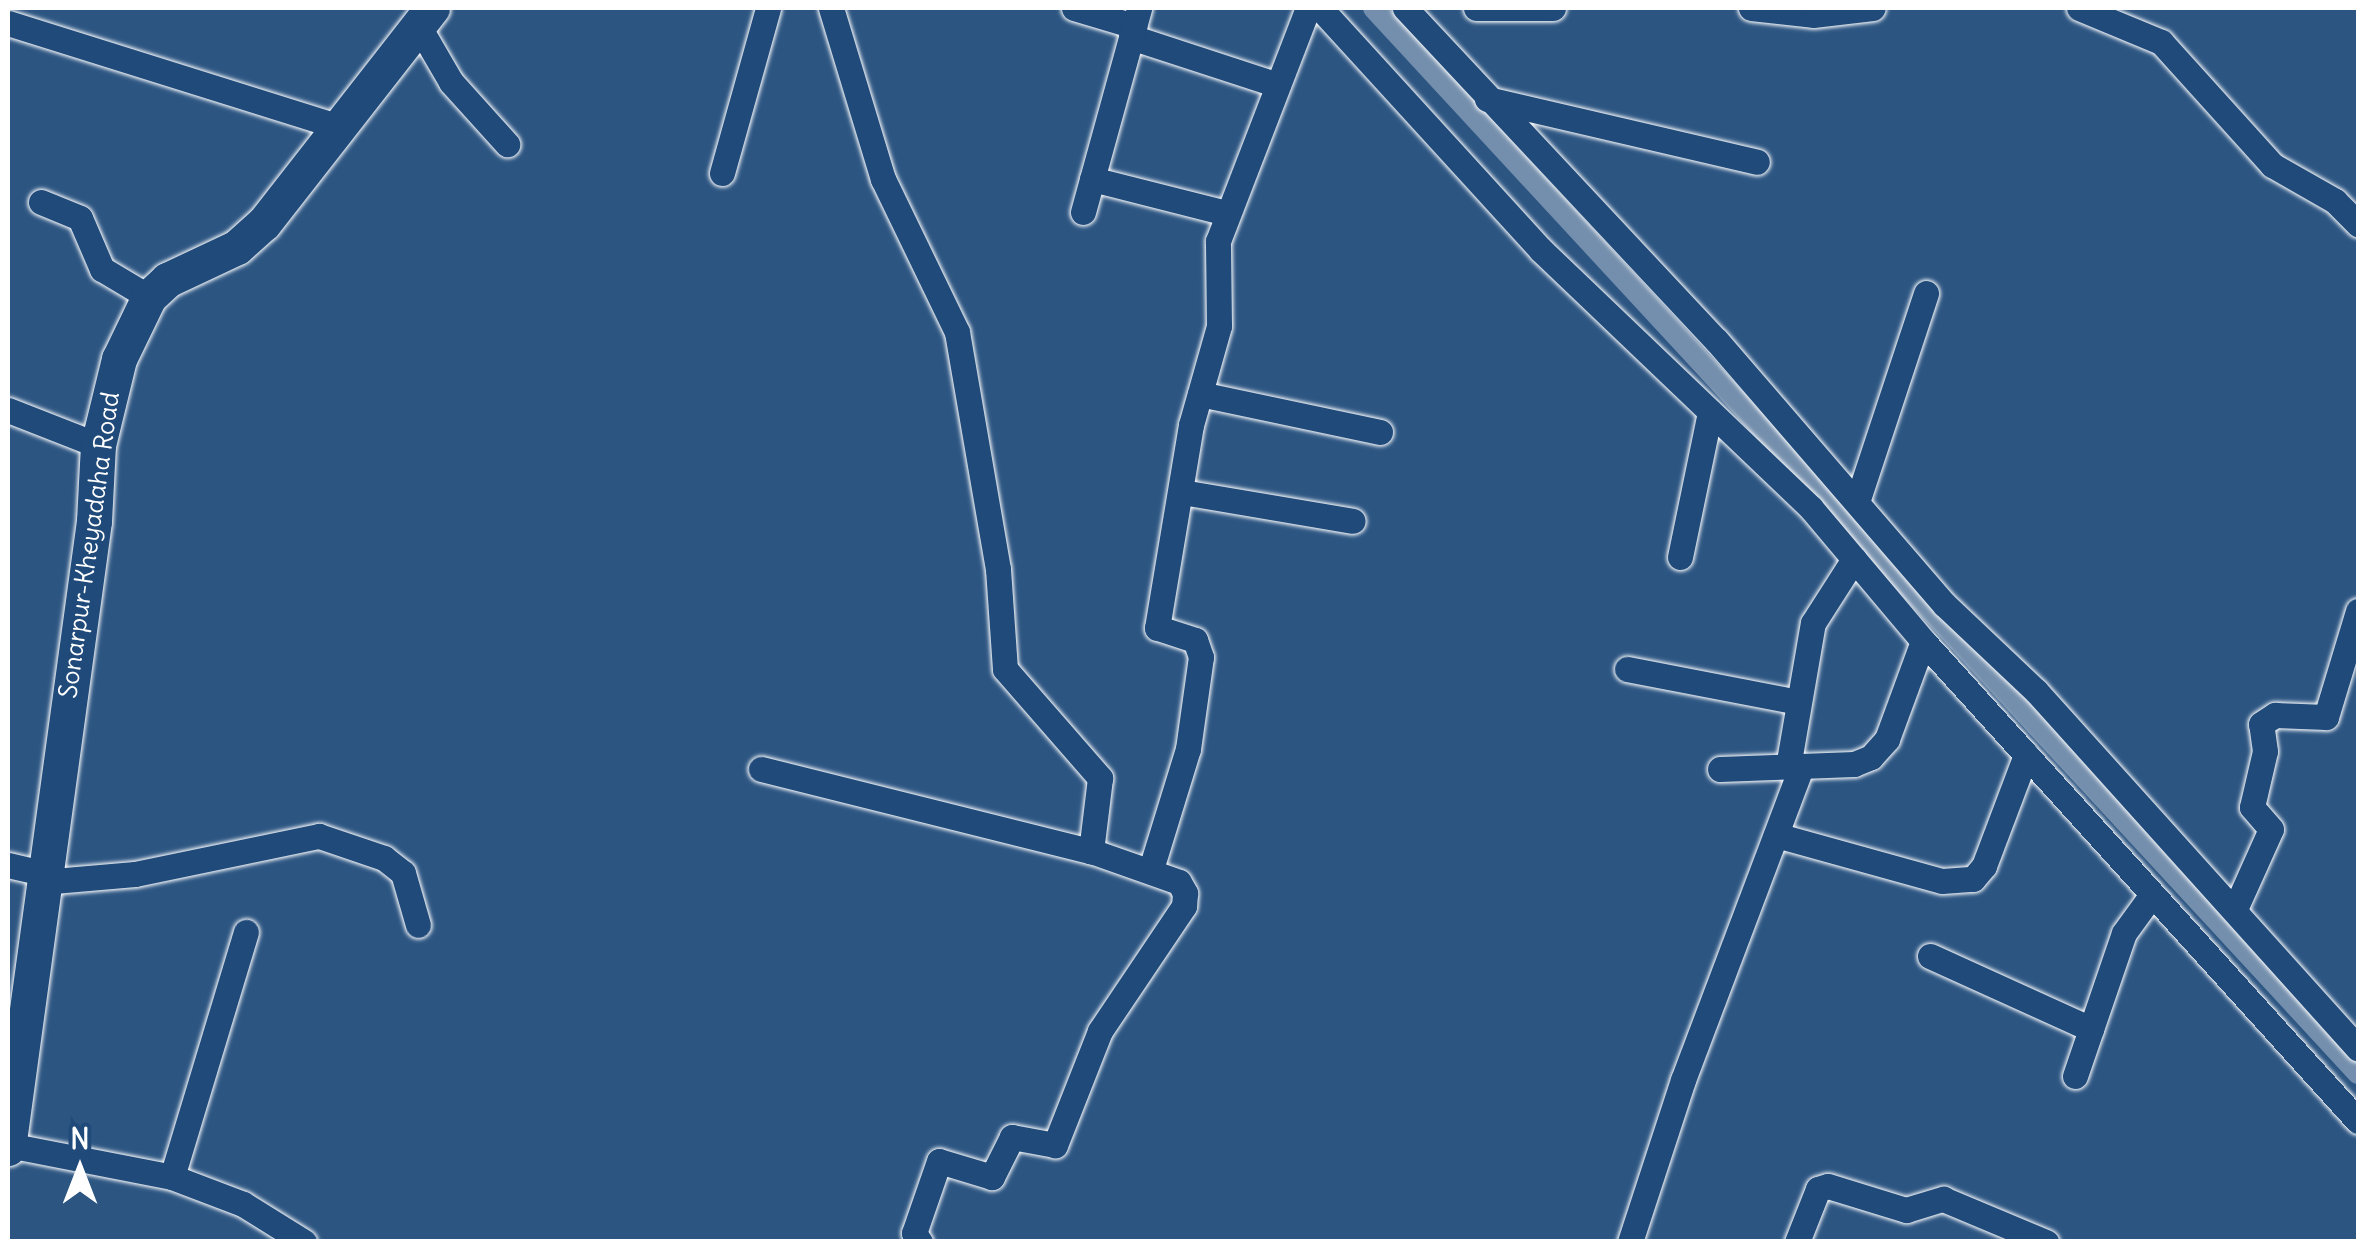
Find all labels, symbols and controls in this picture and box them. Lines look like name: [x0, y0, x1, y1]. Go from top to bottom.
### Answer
street label: Sonarpur-Kheyadaha Road: [53, 390, 125, 700]
north arrow: [30, 1119, 130, 1219]
text: N: [70, 1121, 90, 1157]

